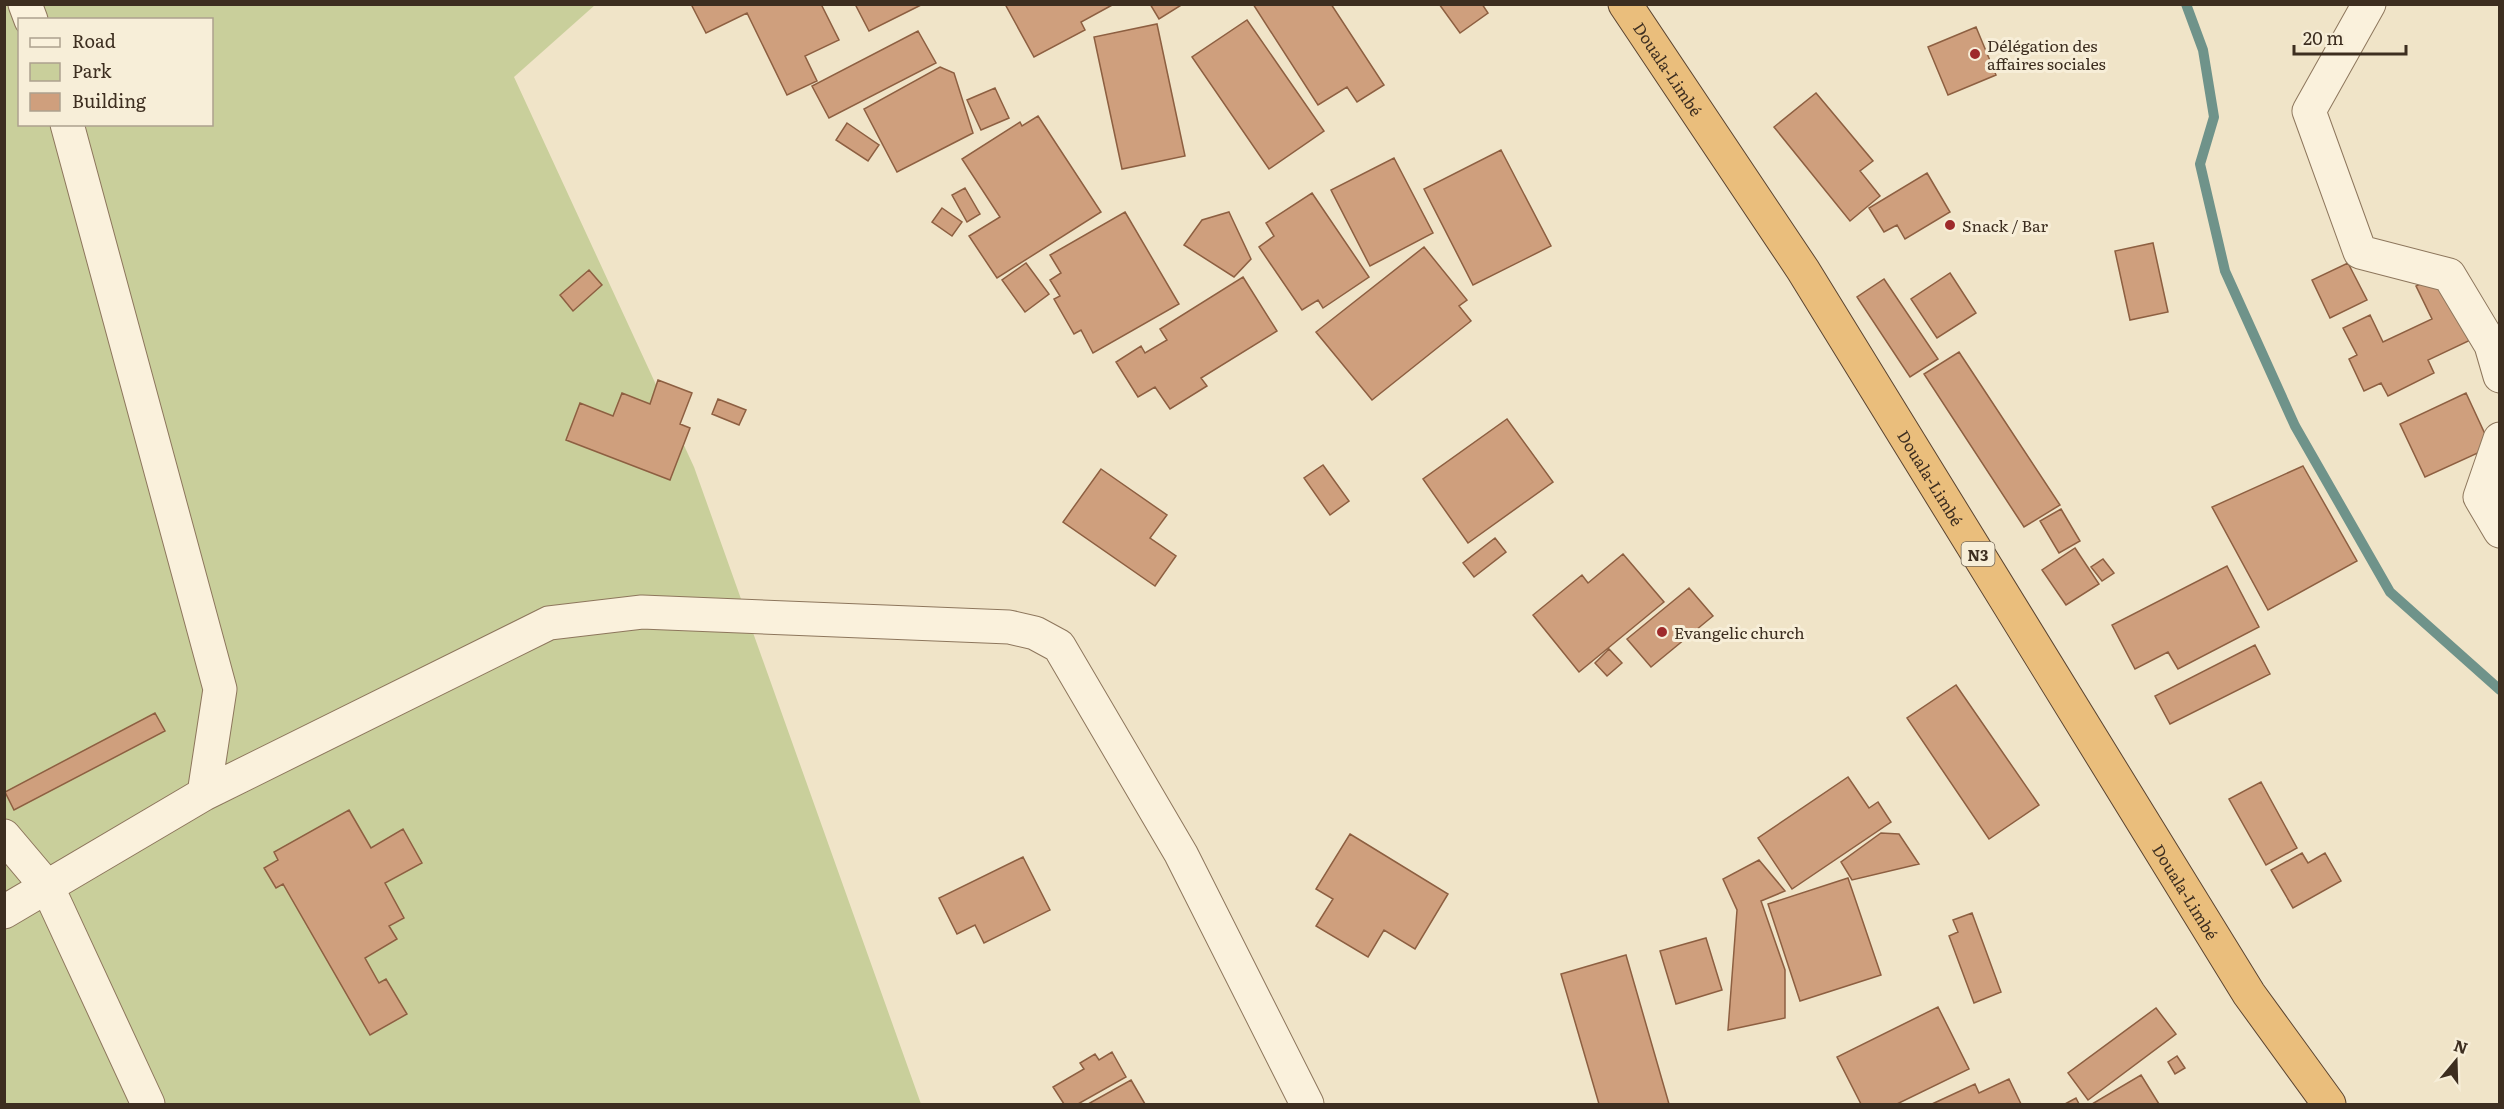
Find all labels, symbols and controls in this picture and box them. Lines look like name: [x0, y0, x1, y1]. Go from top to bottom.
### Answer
street label: Douala-Limbé: [1628, 17, 1709, 121]
legend: [18, 18, 213, 126]
scale bar: [2294, 18, 2406, 56]
text: 20 m: [2303, 24, 2344, 51]
text: Road: [72, 27, 116, 54]
place label: Délégation des affaires sociales: [1987, 33, 2106, 75]
marker: Délégation des affaires sociales: [1968, 47, 1982, 61]
text: Park: [72, 57, 113, 84]
text: Building: [72, 87, 147, 114]
place label: Snack / Bar: [1962, 213, 2049, 237]
marker: Snack / Bar: [1943, 218, 1957, 232]
street label: Douala-Limbé: [1892, 425, 1970, 530]
road number: N3: [1962, 542, 1994, 566]
place label: Evangelic church: [1674, 620, 1805, 644]
marker: Evangelic church: [1655, 625, 1669, 639]
street label: Douala-Limbé: [2147, 839, 2225, 944]
north arrow: [2426, 1031, 2486, 1091]
text: N: [2451, 1032, 2471, 1059]

